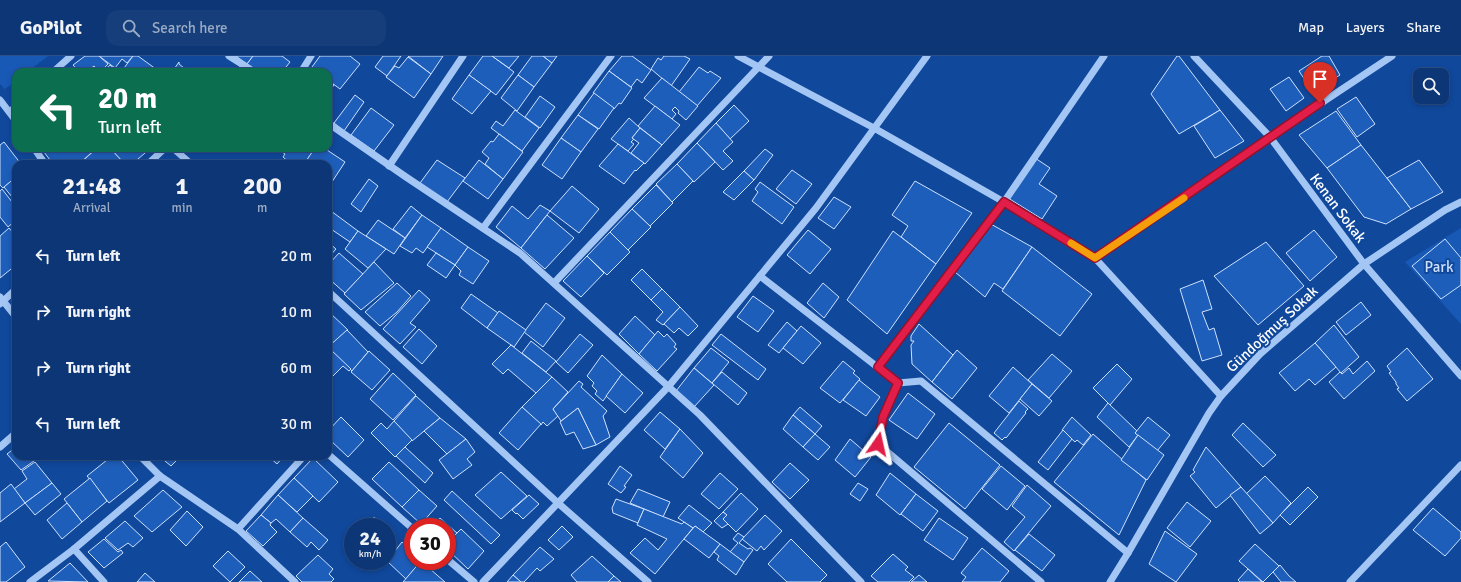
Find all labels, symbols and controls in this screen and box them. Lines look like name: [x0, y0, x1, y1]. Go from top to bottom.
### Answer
search box: [106, 10, 386, 46]
text: GoPilot: [20, 16, 82, 40]
icon: search: [120, 17, 142, 39]
text: Search here: [152, 19, 228, 37]
text: Map: [1298, 19, 1324, 36]
text: Layers: [1346, 19, 1385, 36]
text: Share: [1407, 19, 1441, 36]
pin: [1303, 62, 1337, 103]
icon: arrive: [1309, 68, 1331, 90]
map controls: [1413, 68, 1449, 104]
button: search: [1413, 68, 1449, 104]
text: 20 m: [98, 82, 157, 116]
icon: left: [32, 84, 84, 136]
text: Turn left: [98, 116, 161, 138]
street label: Kenan Sokak: [1306, 170, 1370, 247]
text: 21:48: [62, 171, 121, 201]
text: 1: [176, 171, 188, 201]
text: 200: [243, 171, 282, 201]
text: Arrival: [73, 200, 110, 216]
text: min: [172, 200, 193, 216]
text: m: [257, 200, 267, 216]
icon: left: [32, 245, 54, 267]
text: Turn left: [66, 247, 120, 265]
text: 20 m: [281, 247, 312, 265]
park label: Park: [1425, 258, 1454, 276]
street label: Gündoğmuş Sokak: [1223, 282, 1322, 376]
icon: right: [32, 301, 54, 323]
text: Turn right: [66, 303, 131, 321]
text: 10 m: [281, 303, 312, 321]
icon: right: [32, 357, 54, 379]
text: Turn right: [66, 359, 131, 377]
text: 60 m: [281, 359, 312, 377]
icon: left: [32, 413, 54, 435]
text: Turn left: [66, 415, 120, 433]
text: 30 m: [281, 415, 312, 433]
position arrow: [857, 423, 899, 465]
speed limit sign: 30: [404, 518, 456, 570]
text: 24: [359, 526, 381, 551]
text: km/h: [359, 548, 381, 560]

